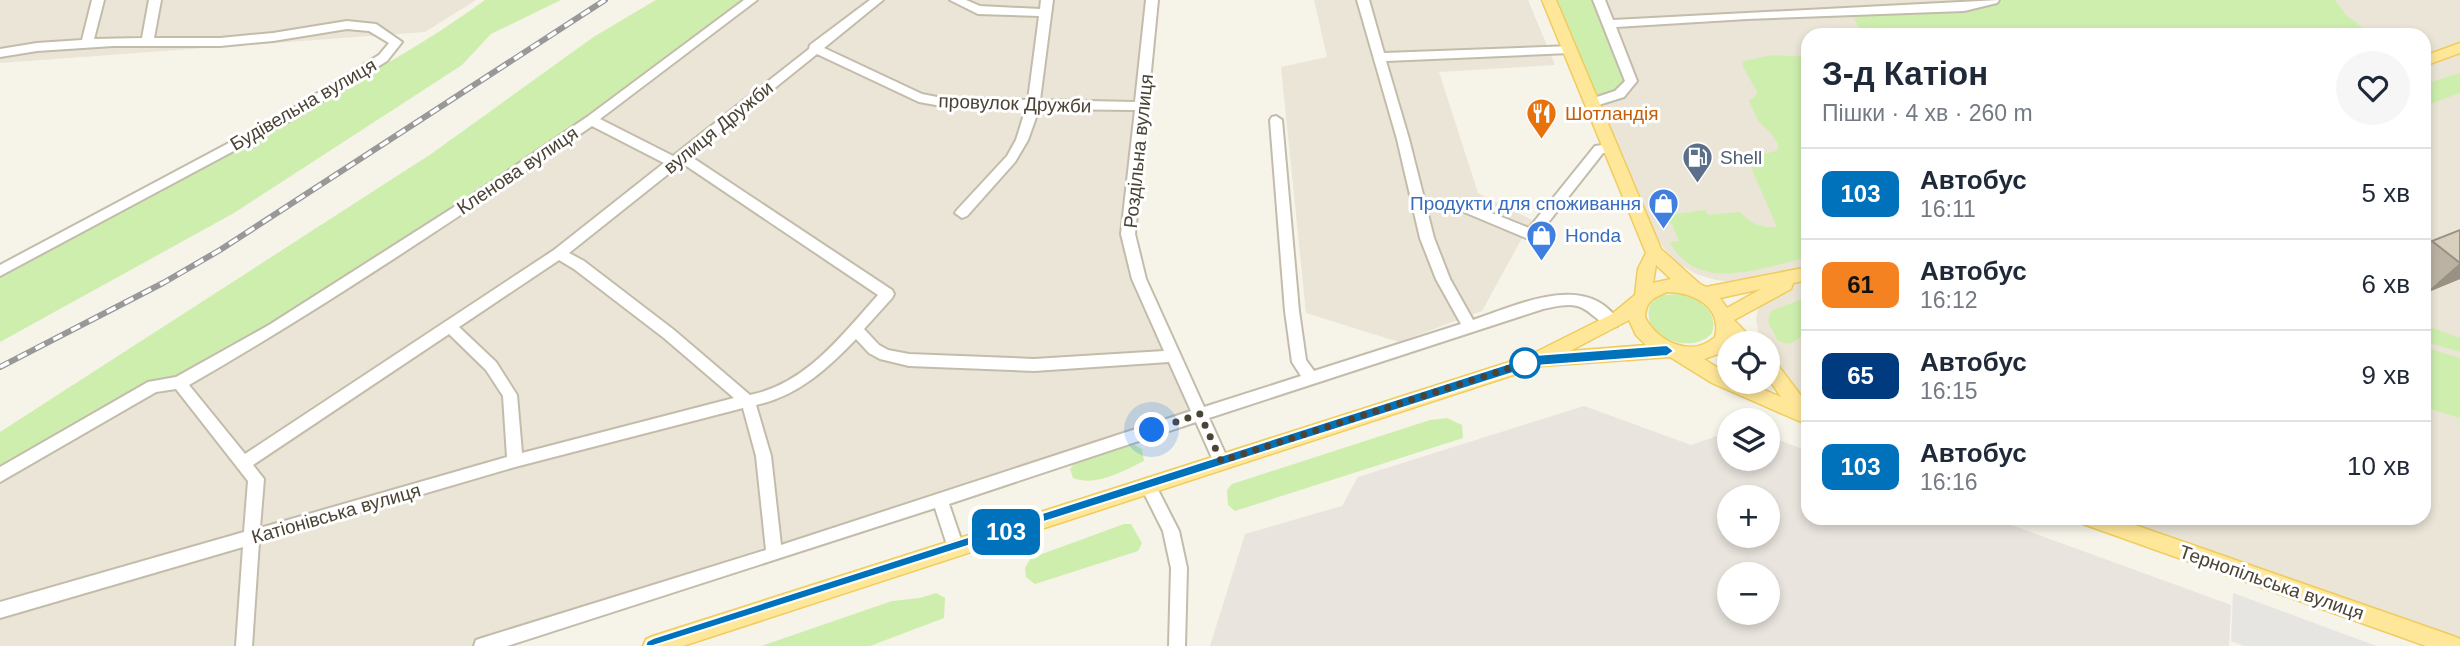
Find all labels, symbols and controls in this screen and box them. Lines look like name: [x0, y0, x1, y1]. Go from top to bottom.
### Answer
button: heart: [2336, 51, 2410, 125]
street label: Будівельна вулиця: [227, 54, 380, 155]
text: З-д Катіон: [1822, 55, 1988, 92]
street label: Роздільна вулиця: [1120, 73, 1157, 229]
street label: вулиця Дружби: [660, 77, 777, 178]
street label: провулок Дружби: [938, 90, 1092, 117]
restaurant icon: Шотландія: [1525, 96, 1559, 140]
text: Пішки · 4 хв · 260 m: [1822, 100, 2033, 126]
place label: Шотландія: [1565, 103, 1659, 124]
street label: Кленова вулиця: [453, 122, 582, 219]
fuel station icon: Shell: [1680, 140, 1714, 184]
place label: Shell: [1720, 147, 1762, 168]
text: Автобус: [1920, 165, 2027, 195]
text: 5 хв: [2362, 178, 2410, 208]
text: 103: [1840, 180, 1881, 207]
shop icon: Продукти для споживання: [1647, 186, 1681, 230]
place label: Продукти для споживання: [1410, 193, 1641, 214]
text: 16:11: [1920, 196, 1976, 222]
shop icon: Honda: [1525, 218, 1559, 262]
place label: Honda: [1565, 225, 1621, 246]
text: Автобус: [1920, 256, 2027, 286]
text: 6 хв: [2362, 269, 2410, 299]
text: 61: [1847, 271, 1874, 298]
text: 16:12: [1920, 287, 1978, 313]
map controls: [1717, 331, 1780, 625]
button: locate: [1717, 331, 1780, 394]
text: Автобус: [1920, 347, 2027, 377]
unlabelled marker: [1510, 348, 1540, 378]
text: 9 хв: [2362, 360, 2410, 390]
text: 65: [1847, 362, 1874, 389]
text: 16:15: [1920, 378, 1978, 404]
button: layers: [1717, 408, 1780, 471]
your location: [1134, 412, 1169, 447]
text: Автобус: [1920, 438, 2027, 468]
text: 10 хв: [2347, 451, 2410, 481]
text: 103: [1840, 453, 1881, 480]
text: 16:16: [1920, 469, 1978, 495]
street label: Катіонівська вулиця: [249, 479, 423, 548]
button: +: [1717, 485, 1780, 548]
line badge: 103: [966, 509, 1046, 555]
text: 103: [986, 518, 1026, 545]
street label: Тернопільська вулиця: [2177, 541, 2367, 624]
button: −: [1717, 562, 1780, 625]

